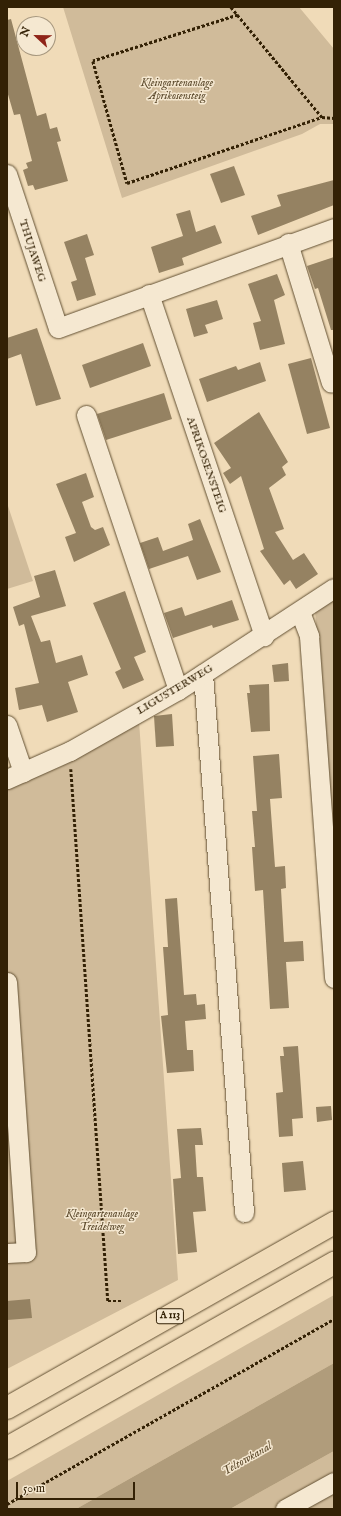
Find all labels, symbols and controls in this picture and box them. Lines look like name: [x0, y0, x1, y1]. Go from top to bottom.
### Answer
north arrow: [16, 16, 56, 56]
text: N: [18, 25, 34, 39]
park label: Kleingartenanlage Aprikosensteig: [141, 77, 213, 103]
street label: THUJAWEG: [16, 218, 48, 284]
street label: APRIKOSENSTEIG: [183, 415, 229, 515]
street label: LIGUSTERWEG: [135, 662, 215, 718]
park label: Kleingartenanlage Treidelweg: [66, 1208, 138, 1234]
road number: A 113: [155, 1308, 185, 1324]
water label: Teltowkanal: [219, 1439, 275, 1479]
scale bar: [18, 1474, 137, 1500]
text: 50 m: [23, 1481, 45, 1496]

